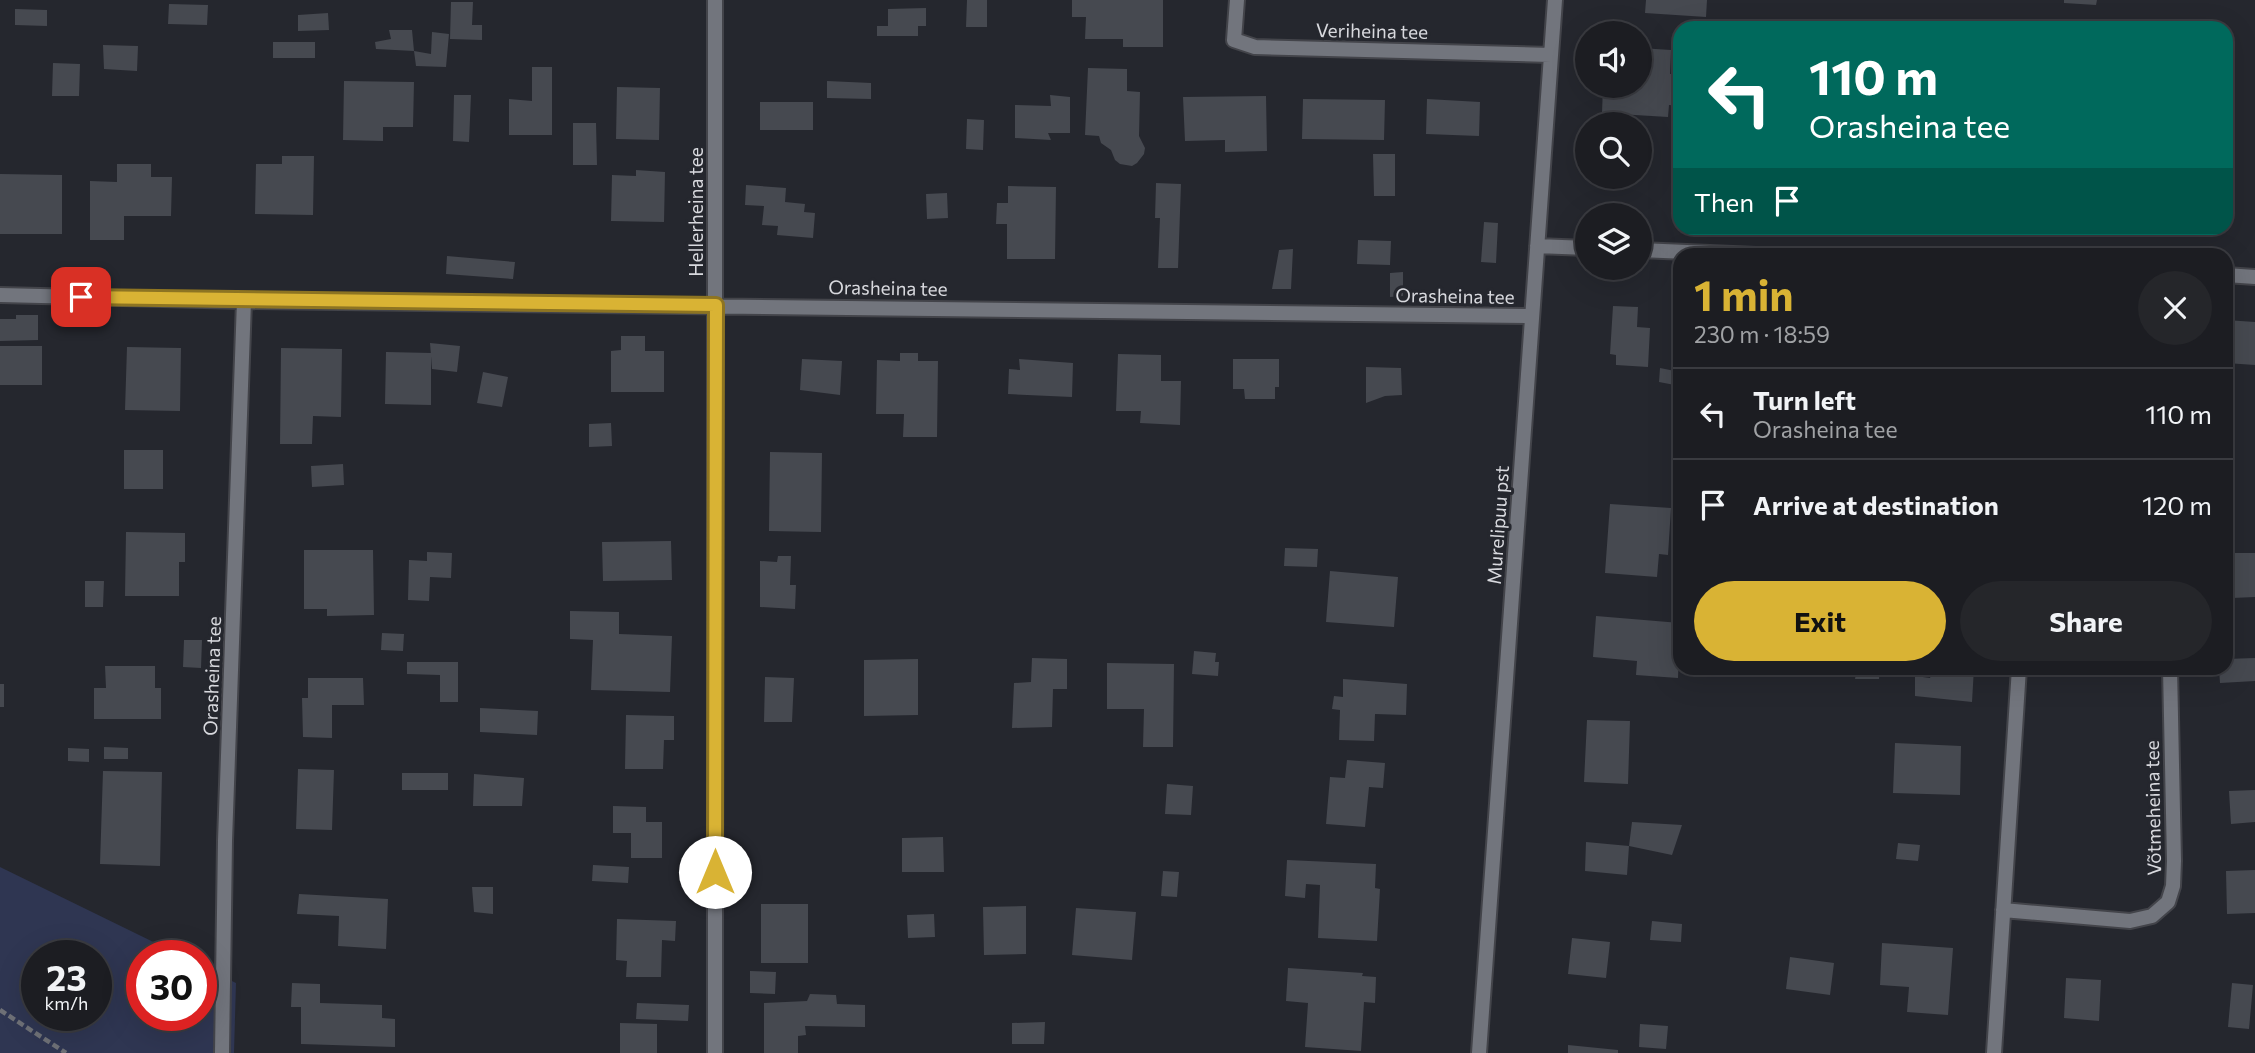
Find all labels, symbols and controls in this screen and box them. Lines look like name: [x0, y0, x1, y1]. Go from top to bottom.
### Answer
street label: Veriheina tee: [1316, 18, 1428, 43]
map controls: [1575, 21, 1652, 280]
button: sound: [1575, 21, 1652, 98]
text: 110 m: [1809, 45, 1938, 105]
icon: left: [1694, 49, 1785, 140]
text: Orasheina tee: [1809, 105, 2010, 145]
button: search: [1575, 112, 1652, 189]
street label: Hellerheina tee: [684, 147, 707, 277]
icon: arrive: [1768, 182, 1806, 220]
text: Then: [1694, 186, 1754, 217]
button: layers: [1575, 203, 1652, 280]
pin: [51, 267, 111, 327]
text: 1 min: [1694, 268, 1794, 320]
button: close: [2138, 271, 2212, 345]
street label: Orasheina tee: [828, 275, 948, 300]
icon: arrive: [62, 278, 100, 316]
street label: Orasheina tee: [1395, 283, 1515, 308]
text: 230 m · 18:59: [1694, 320, 1830, 348]
text: Turn left: [1753, 384, 1856, 415]
icon: left: [1694, 395, 1732, 433]
text: 110 m: [2145, 398, 2212, 429]
text: Orasheina tee: [1753, 415, 1898, 443]
street label: Murelipuu pst: [1482, 464, 1513, 585]
icon: arrive: [1694, 486, 1732, 524]
text: Arrive at destination: [1753, 489, 1999, 520]
text: 120 m: [2142, 489, 2212, 520]
button: Exit: [1694, 581, 1946, 661]
button: Share: [1960, 581, 2212, 661]
street label: Orasheina tee: [198, 616, 225, 736]
street label: Võtmeheina tee: [2140, 740, 2165, 876]
position arrow: [678, 835, 752, 909]
speed limit sign: 30: [126, 940, 217, 1031]
text: 23: [46, 955, 87, 998]
text: km/h: [45, 992, 88, 1014]

